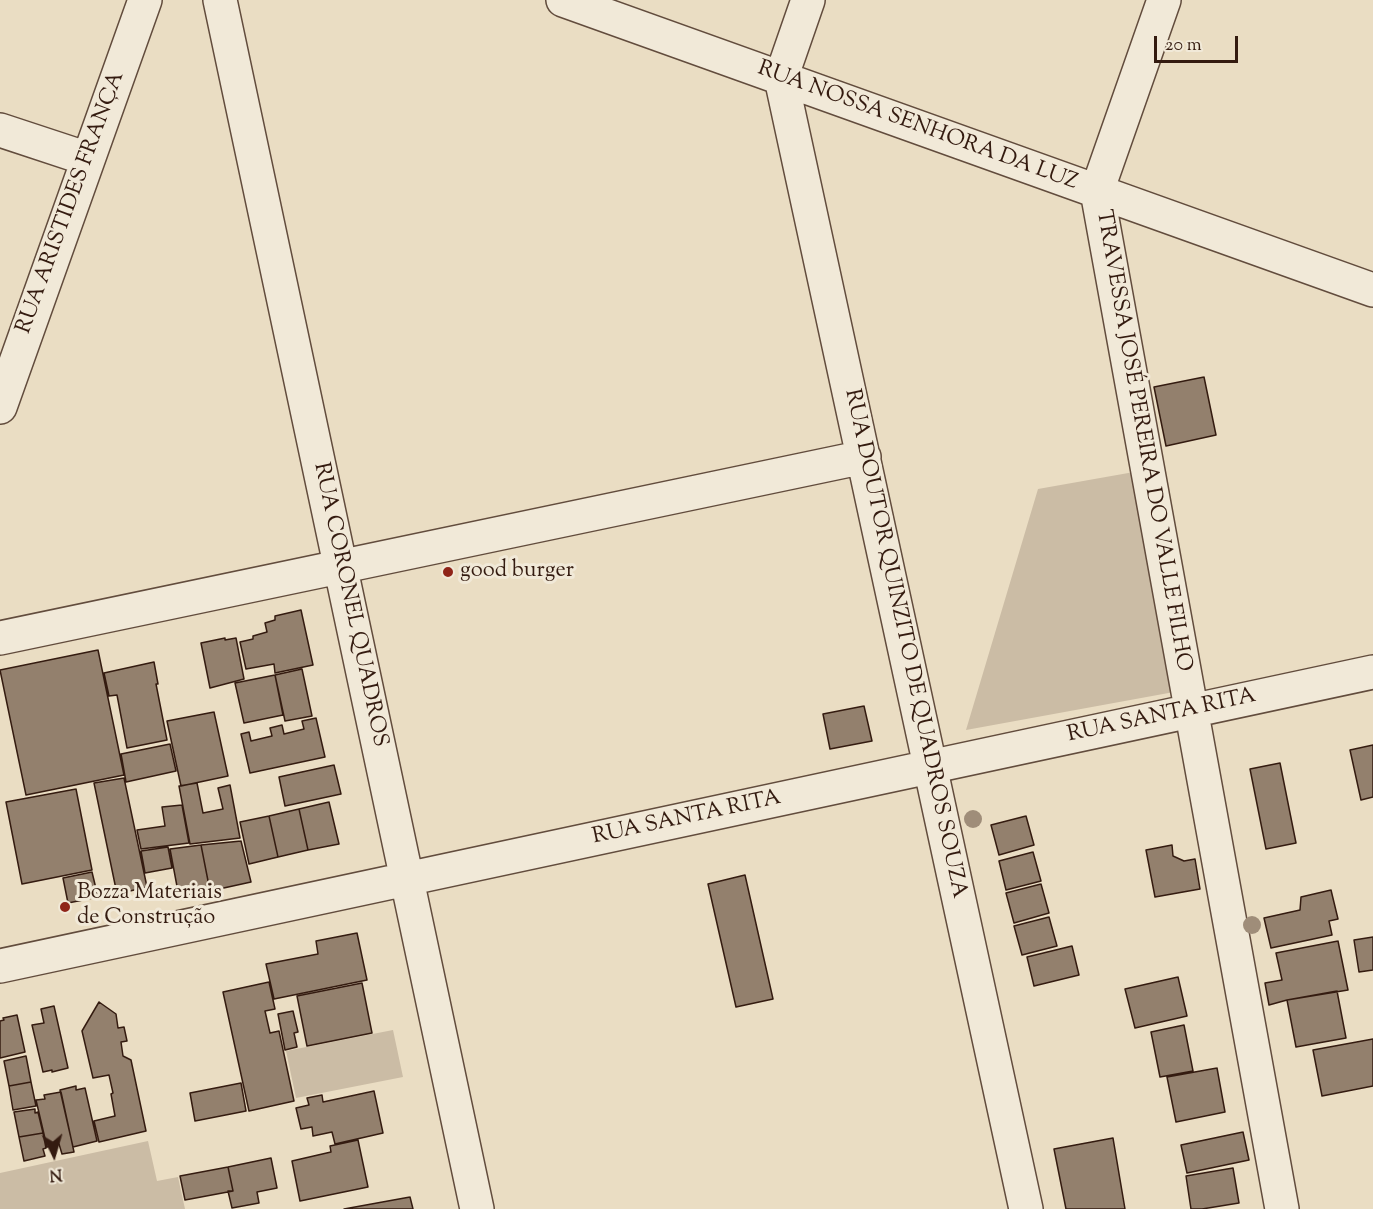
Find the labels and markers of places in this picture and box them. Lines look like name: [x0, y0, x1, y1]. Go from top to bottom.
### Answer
place label: good burger: [460, 559, 574, 585]
marker: good burger: [441, 565, 455, 579]
place label: Bozza Materiais de Construção: [77, 881, 222, 932]
marker: Bozza Materiais de Construção: [58, 900, 72, 914]

